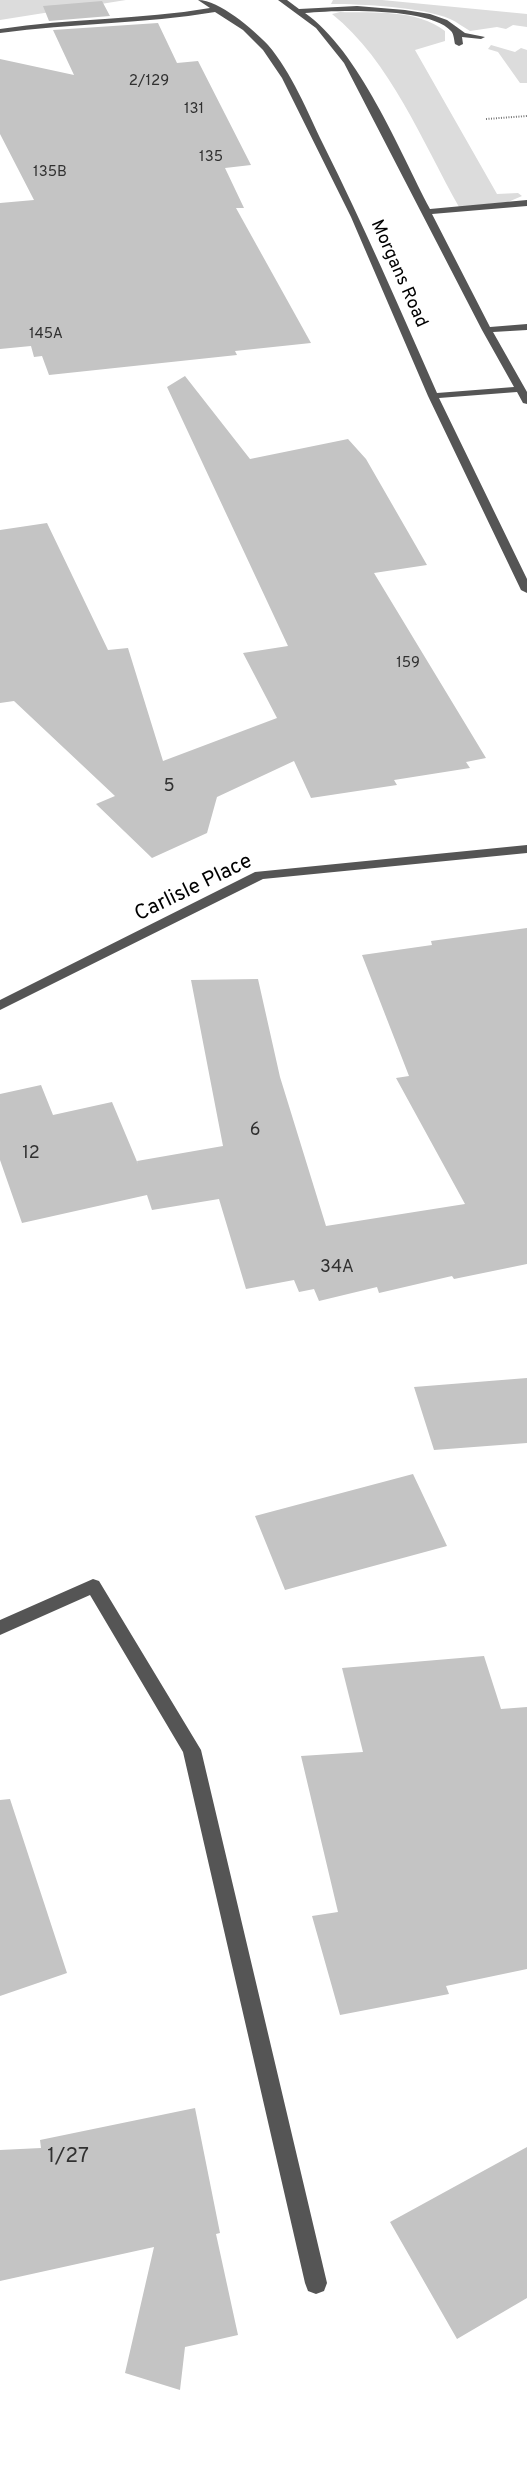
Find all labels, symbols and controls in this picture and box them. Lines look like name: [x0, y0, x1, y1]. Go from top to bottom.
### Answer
house number: 2/129: [129, 73, 169, 91]
house number: 131: [184, 101, 204, 119]
house number: 135: [199, 149, 223, 167]
house number: 135B: [33, 164, 67, 182]
street label: Morgans Road: [365, 217, 431, 331]
house number: 145A: [29, 326, 63, 344]
house number: 159: [396, 655, 420, 673]
house number: 5: [163, 776, 175, 798]
street label: Carlisle Place: [131, 850, 257, 928]
house number: 6: [250, 1120, 260, 1142]
house number: 12: [22, 1143, 40, 1165]
house number: 34A: [320, 1257, 354, 1279]
house number: 1/27: [47, 2145, 89, 2171]

